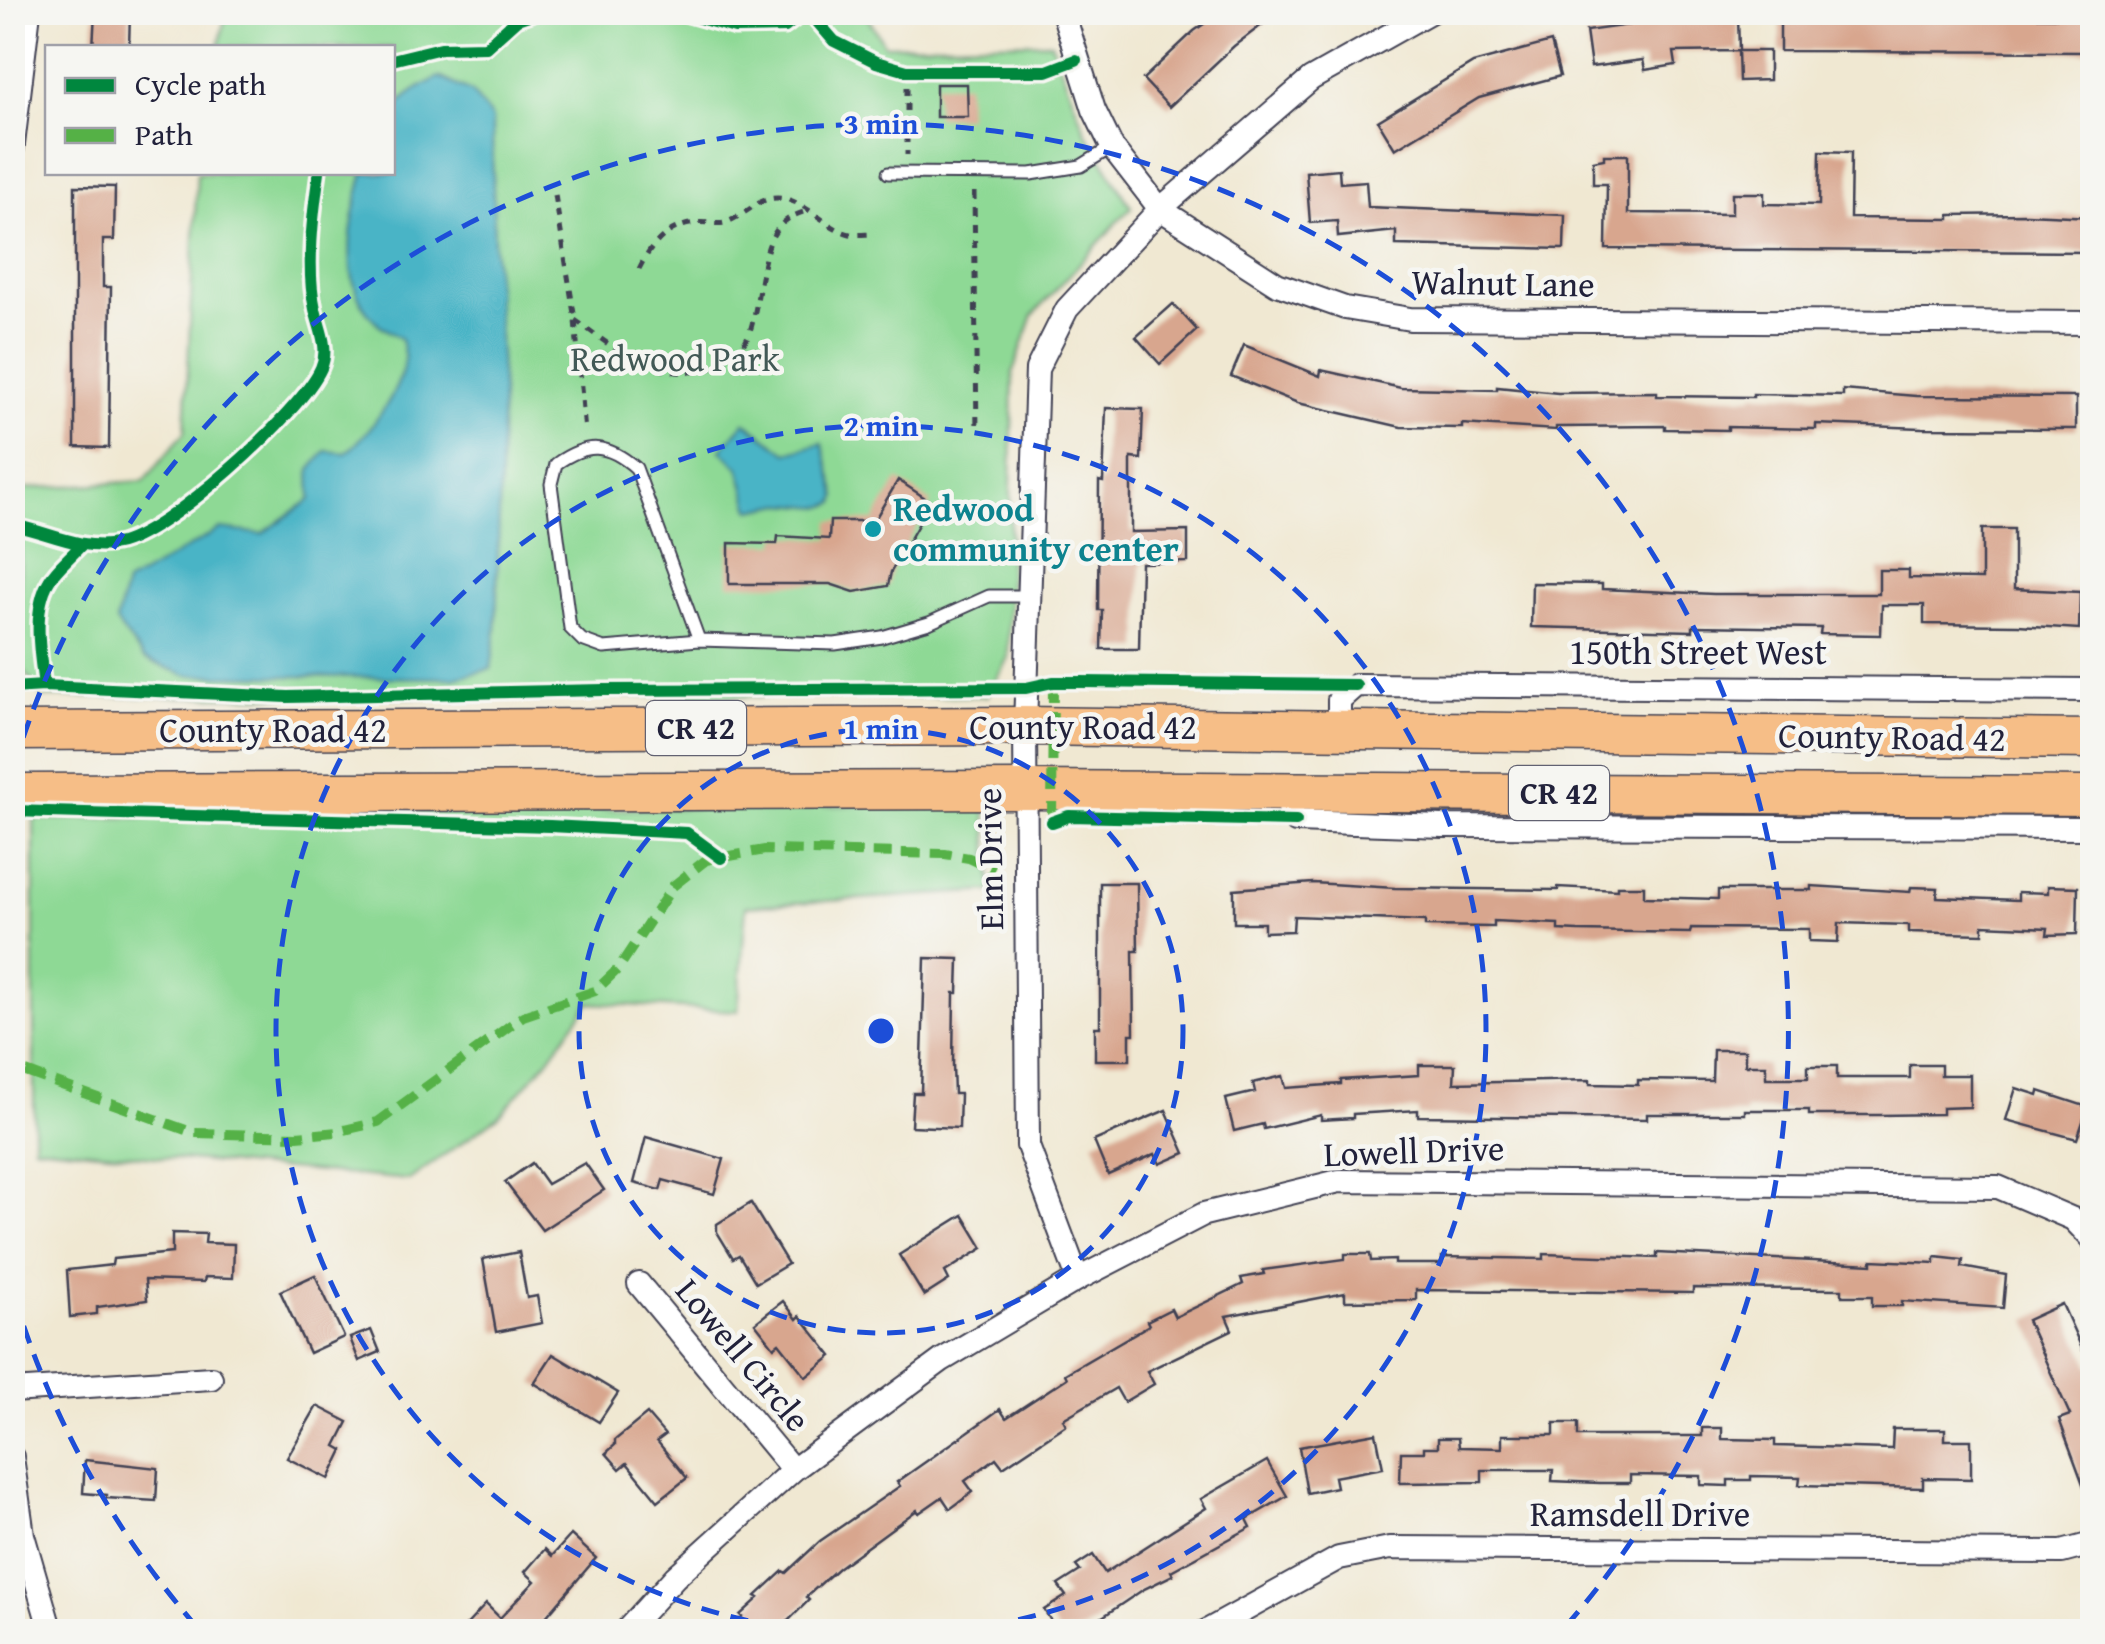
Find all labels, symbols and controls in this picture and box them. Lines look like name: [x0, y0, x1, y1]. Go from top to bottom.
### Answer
legend: [45, 45, 395, 175]
text: Cycle path: [135, 62, 266, 106]
text: 3 min: [844, 101, 919, 145]
text: Path: [135, 112, 193, 156]
street label: Walnut Lane: [1411, 255, 1595, 310]
park label: Redwood Park: [570, 333, 780, 384]
text: 2 min: [844, 403, 919, 447]
place label: Redwood community center: [893, 483, 1179, 574]
marker: Redwood community center: [862, 518, 884, 540]
street label: 150th Street West: [1569, 626, 1827, 677]
road number: CR 42: [646, 701, 746, 755]
street label: County Road 42: [969, 701, 1197, 752]
street label: County Road 42: [159, 704, 387, 755]
text: 1 min: [844, 706, 919, 750]
street label: County Road 42: [1778, 709, 2006, 764]
road number: CR 42: [1509, 766, 1609, 820]
street label: Elm Drive: [963, 787, 1016, 931]
centre of rings: [863, 1013, 899, 1049]
street label: Lowell Drive: [1323, 1122, 1505, 1179]
street label: Lowell Circle: [664, 1267, 823, 1442]
street label: Ramsdell Drive: [1530, 1488, 1750, 1539]

